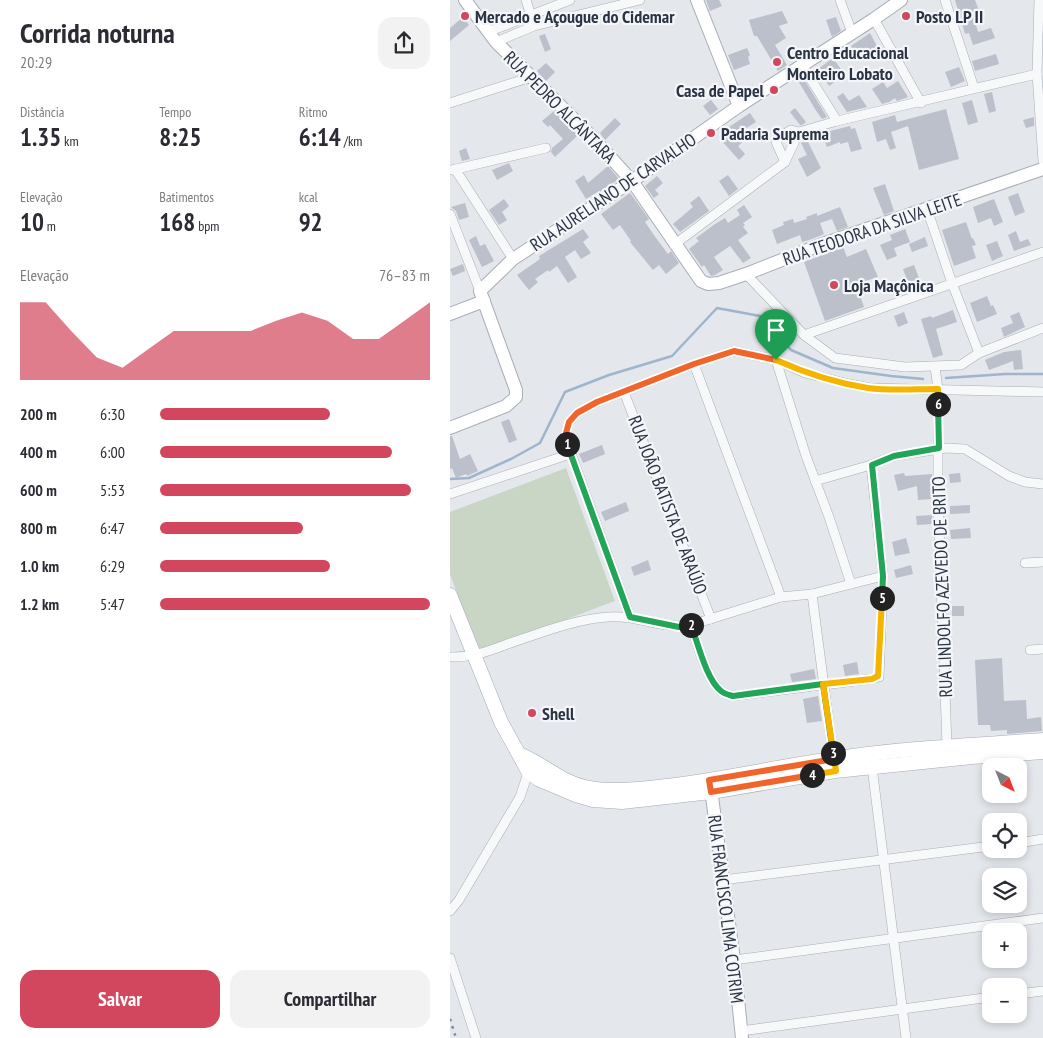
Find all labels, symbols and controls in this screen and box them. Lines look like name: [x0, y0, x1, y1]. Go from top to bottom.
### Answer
place label: Mercado e Açougue do Cidemar: [475, 5, 675, 28]
place label: Posto LP II: [916, 5, 983, 28]
marker: Mercado e Açougue do Cidemar: [459, 10, 471, 22]
marker: Posto LP II: [900, 10, 912, 22]
text: Corrida noturna: [20, 14, 175, 51]
button: share: [378, 17, 430, 69]
place label: Centro Educacional Monteiro Lobato: [787, 41, 909, 85]
street label: RUA PEDRO ALCÂNTARA: [499, 46, 621, 168]
text: 20:29: [20, 52, 52, 72]
marker: Centro Educacional Monteiro Lobato: [771, 56, 783, 68]
place label: Casa de Papel: [676, 79, 765, 102]
marker: Casa de Papel: [768, 84, 780, 96]
text: Distância: [20, 103, 64, 121]
text: Tempo: [159, 103, 191, 121]
text: Ritmo: [299, 103, 327, 121]
text: 1.35: [20, 121, 61, 153]
text: 8:25: [159, 121, 201, 153]
text: 6:14: [299, 121, 341, 153]
place label: Padaria Suprema: [721, 122, 829, 145]
marker: Padaria Suprema: [705, 127, 717, 139]
street label: RUA AURELIANO DE CARVALHO: [526, 128, 701, 256]
text: km: [61, 132, 79, 150]
text: /km: [341, 132, 362, 150]
text: Elevação: [20, 188, 62, 206]
text: Batimentos: [159, 188, 214, 206]
text: kcal: [299, 188, 318, 206]
street label: RUA TEODORA DA SILVA LEITE: [780, 188, 964, 270]
text: 10: [20, 206, 44, 238]
text: 168: [159, 206, 195, 238]
text: 92: [299, 206, 323, 238]
text: m: [44, 217, 56, 235]
text: bpm: [195, 217, 219, 235]
text: Elevação: [20, 265, 69, 285]
text: 76–83 m: [379, 265, 430, 285]
place label: Loja Maçônica: [844, 274, 934, 297]
marker: Loja Maçônica: [828, 279, 840, 291]
pin: [755, 309, 797, 360]
icon: arrive: [762, 316, 790, 344]
pin: 6: [926, 392, 950, 416]
text: 6: [935, 395, 942, 413]
text: 200 m: [20, 404, 57, 424]
text: 6:30: [100, 404, 125, 424]
street label: RUA JOÃO BATISTA DE ARAÚJO: [623, 412, 713, 598]
pin: 1: [554, 432, 580, 456]
text: 1: [564, 435, 571, 453]
text: 400 m: [20, 442, 57, 462]
text: 6:00: [100, 442, 125, 462]
street label: RUA LINDOLFO AZEVEDO DE BRITO: [927, 476, 957, 698]
text: 600 m: [20, 480, 57, 500]
text: 5:53: [100, 480, 125, 500]
text: 800 m: [20, 518, 57, 538]
text: 6:47: [100, 518, 125, 538]
text: 1.0 km: [20, 556, 59, 576]
text: 6:29: [100, 556, 125, 576]
pin: 5: [870, 586, 894, 610]
text: 5: [879, 589, 886, 607]
text: 1.2 km: [20, 594, 59, 614]
text: 5:47: [100, 594, 125, 614]
pin: 2: [678, 612, 704, 638]
text: 2: [688, 616, 695, 634]
place label: Shell: [542, 702, 575, 725]
marker: Shell: [526, 707, 538, 719]
pin: 3: [820, 740, 846, 766]
text: 3: [830, 744, 837, 762]
north arrow: [982, 758, 1028, 802]
map controls: [982, 758, 1027, 1023]
pin: 4: [800, 762, 824, 788]
text: 4: [809, 766, 816, 784]
button: locate: [982, 813, 1027, 858]
street label: RUA FRANCISCO LIMA COTRIM: [703, 814, 749, 1004]
button: layers: [982, 868, 1027, 913]
button: +: [982, 923, 1027, 968]
button: Salvar: [20, 970, 220, 1028]
button: Compartilhar: [230, 970, 430, 1028]
button: −: [982, 978, 1027, 1023]

